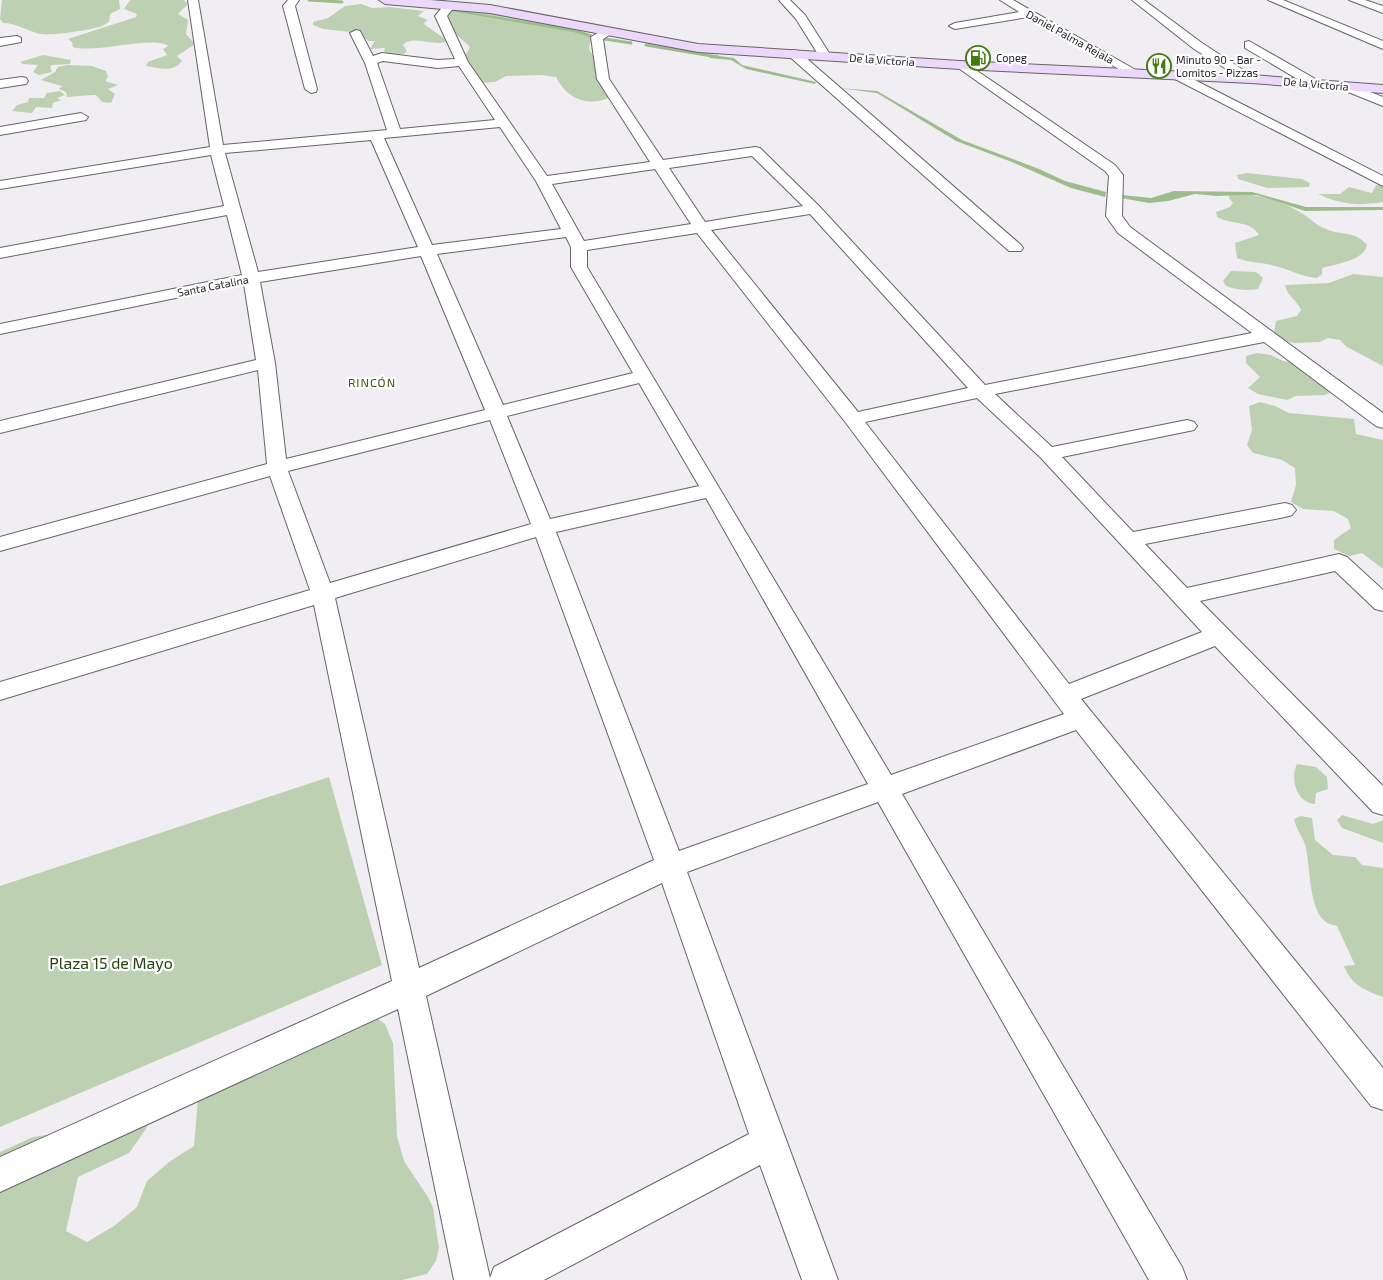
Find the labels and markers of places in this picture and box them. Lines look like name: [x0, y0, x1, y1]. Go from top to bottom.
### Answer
fuel station icon: Copeg: [965, 45, 991, 71]
place label: Copeg: [996, 51, 1027, 64]
restaurant icon: Minuto 90 - Bar - Lomitos - Pizzas: [1146, 53, 1172, 79]
place label: Minuto 90 - Bar - Lomitos - Pizzas: [1176, 53, 1261, 79]

